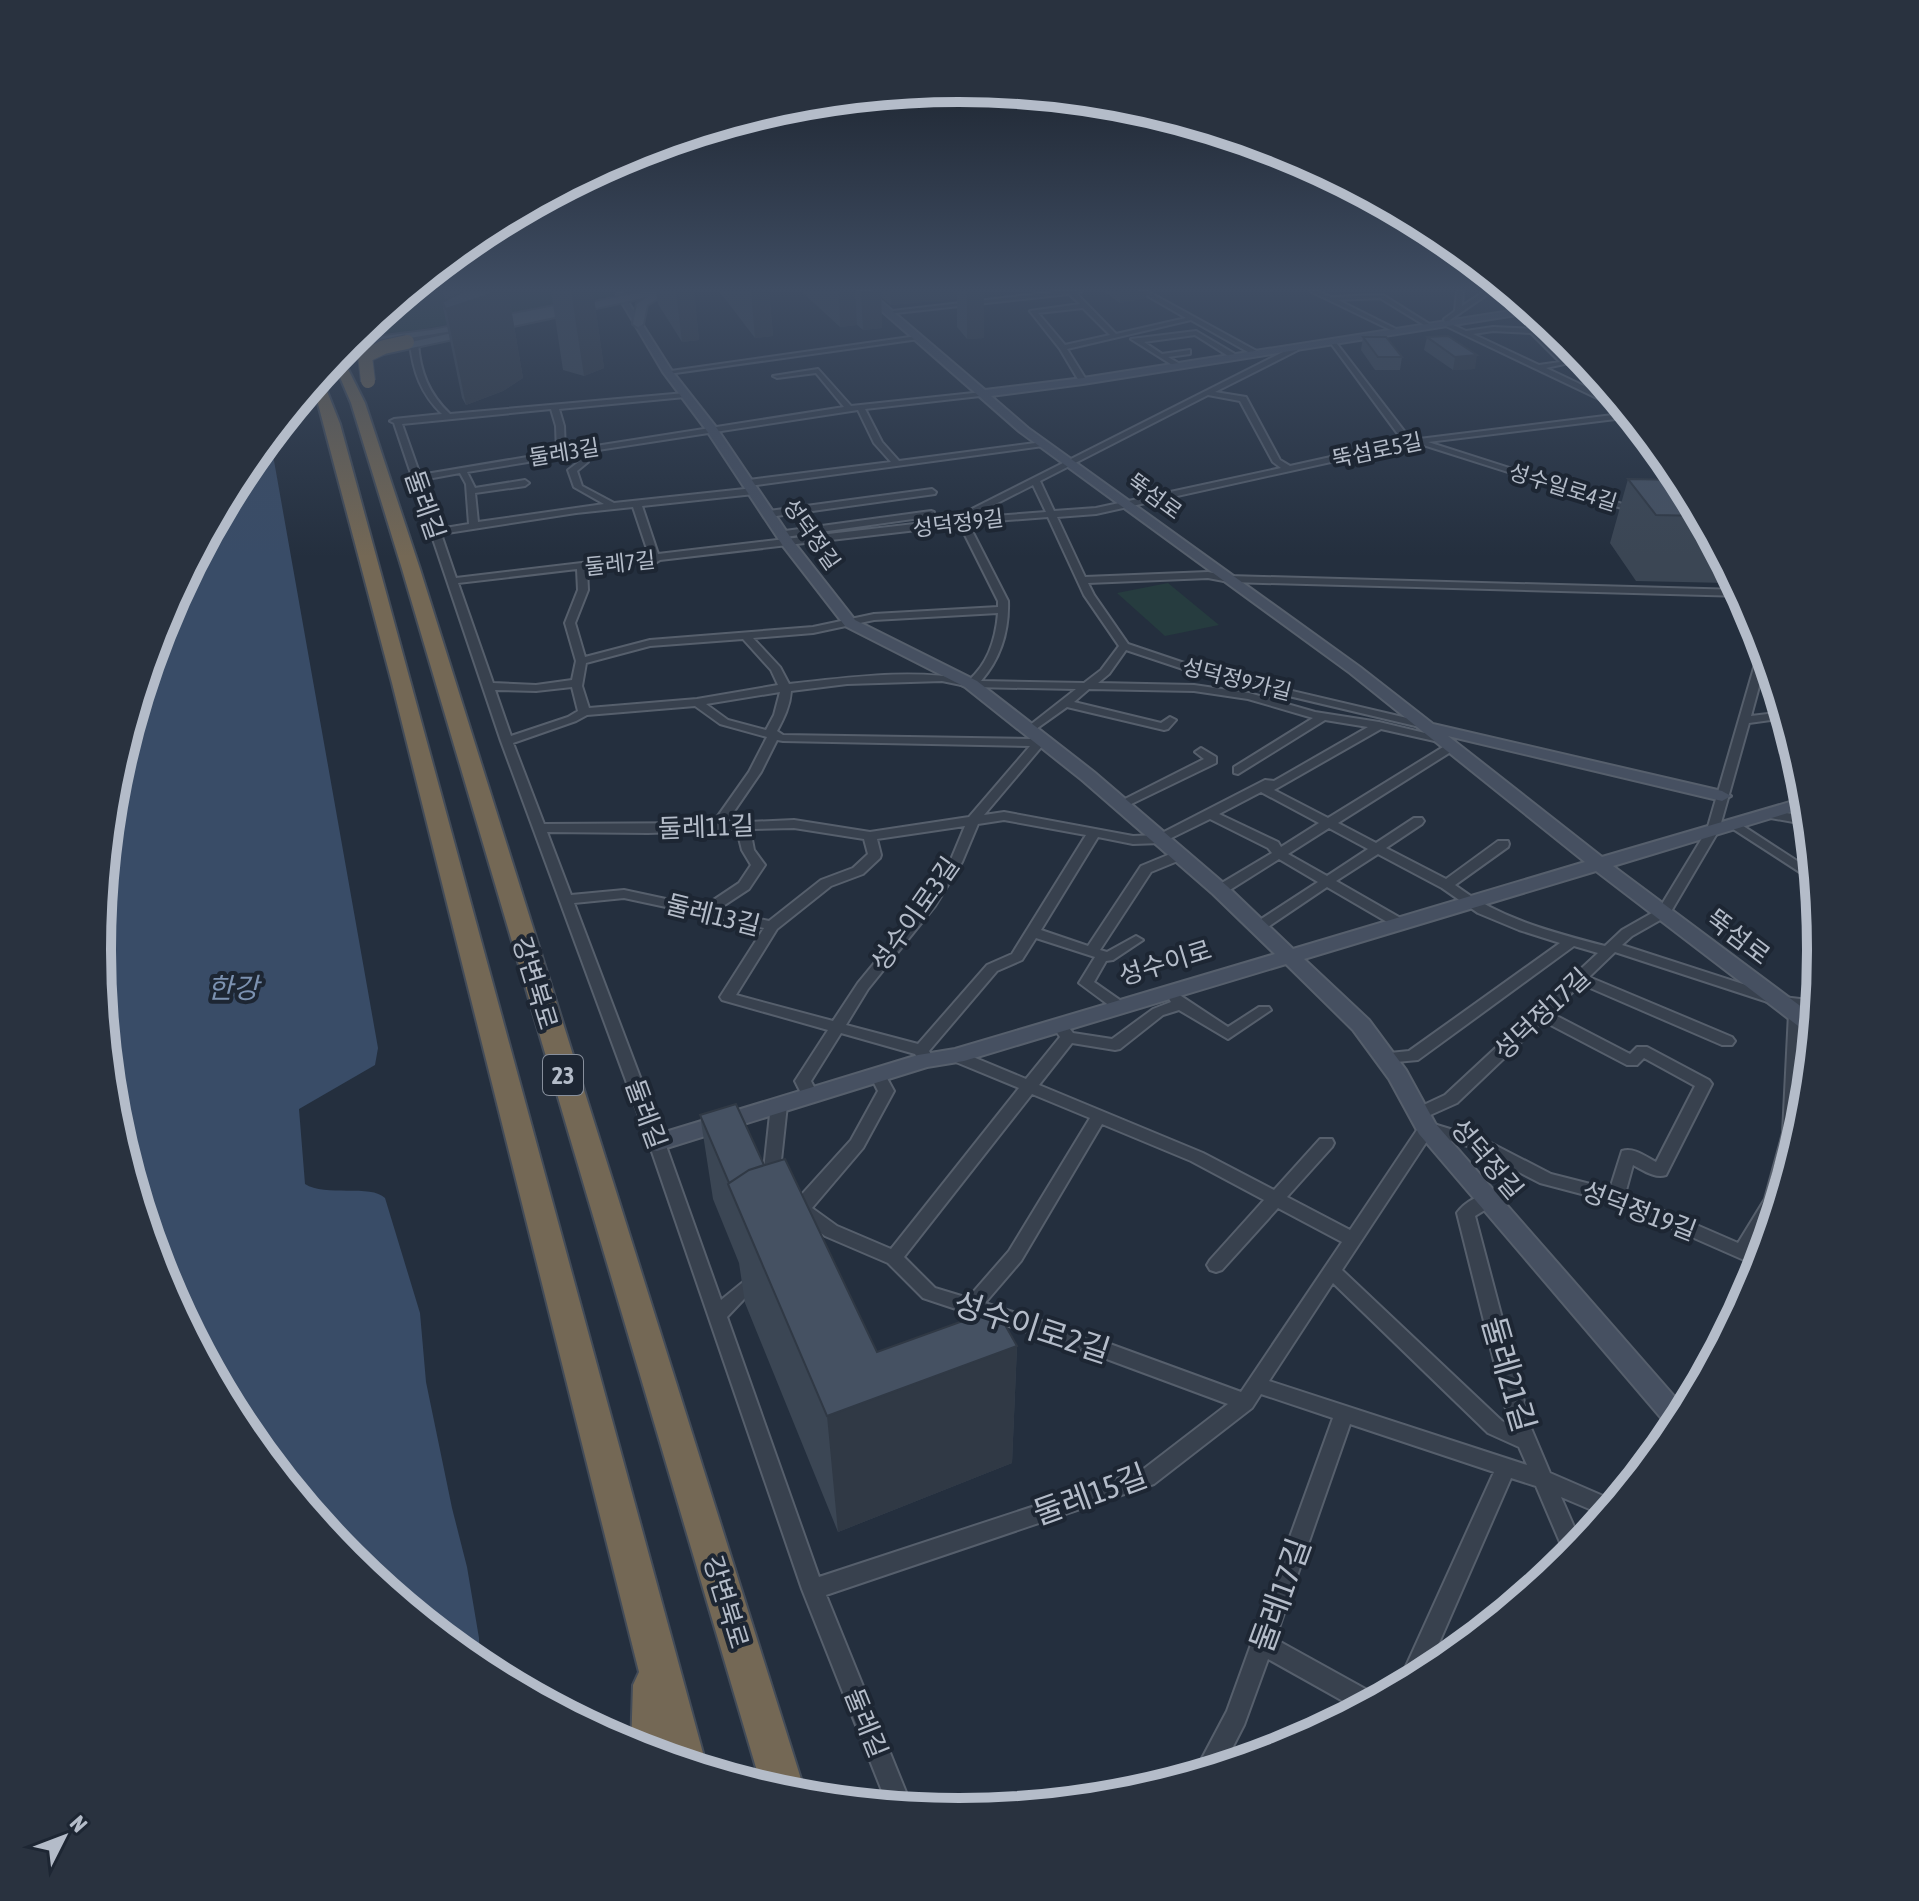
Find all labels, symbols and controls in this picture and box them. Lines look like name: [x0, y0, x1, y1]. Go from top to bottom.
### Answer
street label: 뚝섬로5길: [1330, 428, 1424, 472]
street label: 둘레3길: [527, 434, 601, 470]
street label: 성수일로4길: [1506, 458, 1620, 516]
street label: 둘레길: [399, 466, 451, 544]
street label: 뚝섬로: [1123, 468, 1187, 524]
street label: 성덕정길: [778, 493, 846, 575]
street label: 성덕정9길: [911, 505, 1005, 541]
street label: 둘레7길: [583, 546, 657, 580]
street label: 성덕정9가길: [1180, 653, 1294, 705]
street label: 둘레11길: [657, 810, 755, 844]
street label: 성수이로3길: [865, 851, 965, 977]
street label: 둘레13길: [663, 889, 763, 941]
street label: 뚝섬로: [1700, 903, 1776, 971]
street label: 강변북로: [507, 933, 563, 1033]
street label: 성수이로: [1115, 935, 1215, 991]
street label: 성덕정17길: [1488, 962, 1596, 1066]
water label: 한강: [207, 972, 262, 1004]
road number: 23: [543, 1055, 583, 1095]
street label: 둘레길: [620, 1075, 672, 1153]
street label: 성덕정길: [1445, 1113, 1529, 1205]
street label: 성덕정19길: [1578, 1175, 1700, 1247]
street label: 성수이로2길: [949, 1284, 1115, 1370]
street label: 둘레21길: [1475, 1312, 1543, 1436]
street label: 둘레15길: [1028, 1456, 1152, 1532]
street label: 둘레17길: [1242, 1533, 1318, 1657]
street label: 강변북로: [698, 1552, 754, 1652]
street label: 둘레길: [839, 1684, 893, 1762]
north arrow: [24, 1797, 104, 1877]
text: N: [65, 1810, 93, 1837]

